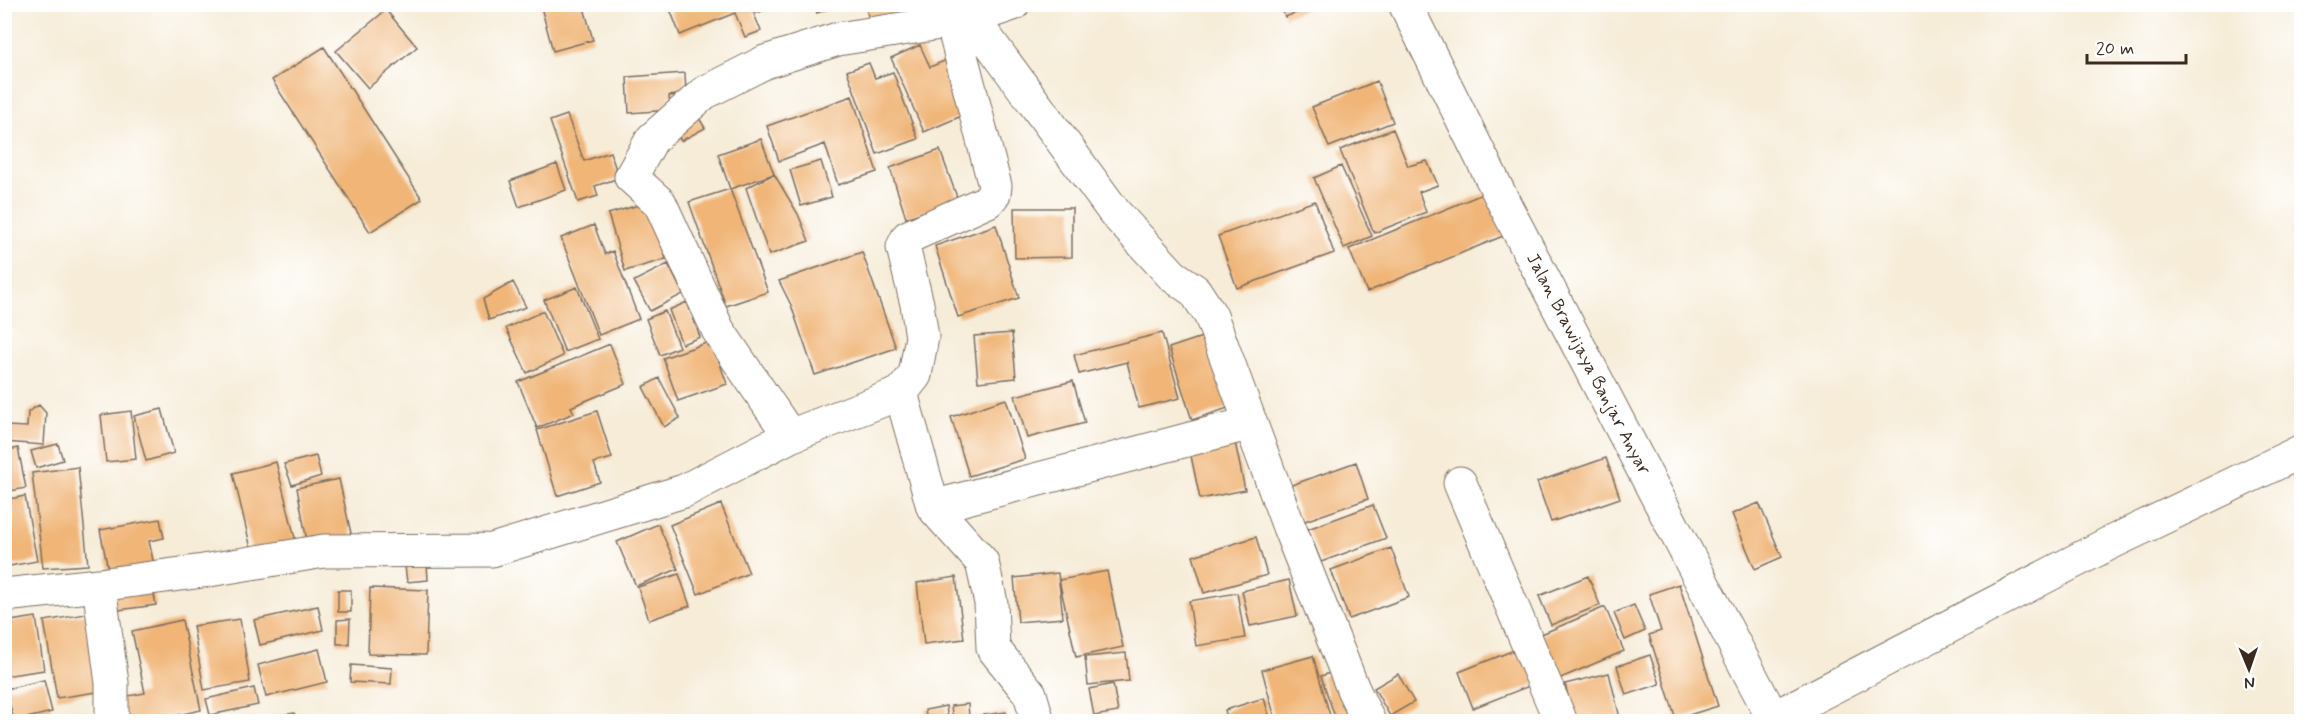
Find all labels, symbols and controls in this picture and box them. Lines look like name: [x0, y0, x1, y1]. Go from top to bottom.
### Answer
scale bar: [2087, 27, 2186, 65]
text: 20 m: [2096, 37, 2134, 61]
street label: Jalan Brawijaya Banjar Anyar: [1520, 249, 1656, 480]
north arrow: [2219, 639, 2279, 699]
text: N: [2244, 672, 2255, 693]

